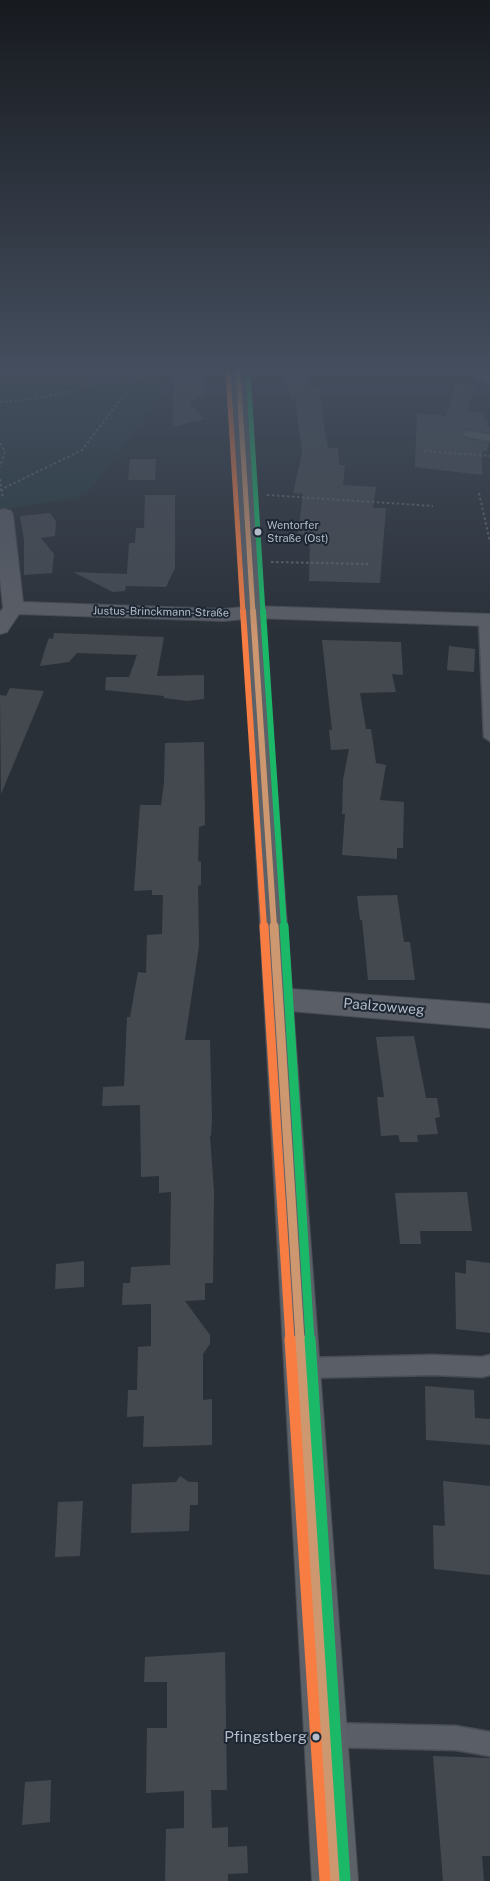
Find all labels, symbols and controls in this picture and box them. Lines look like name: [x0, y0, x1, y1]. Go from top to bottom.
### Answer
place label: Wentorfer Straße (Ost): [267, 519, 329, 545]
marker: Wentorfer Straße (Ost): [253, 527, 263, 537]
street label: Justus-Brinckmann-Straße: [93, 604, 229, 620]
street label: Paalzowweg: [343, 995, 425, 1019]
place label: Pfingstberg: [224, 1728, 307, 1746]
marker: Pfingstberg: [311, 1732, 321, 1742]

